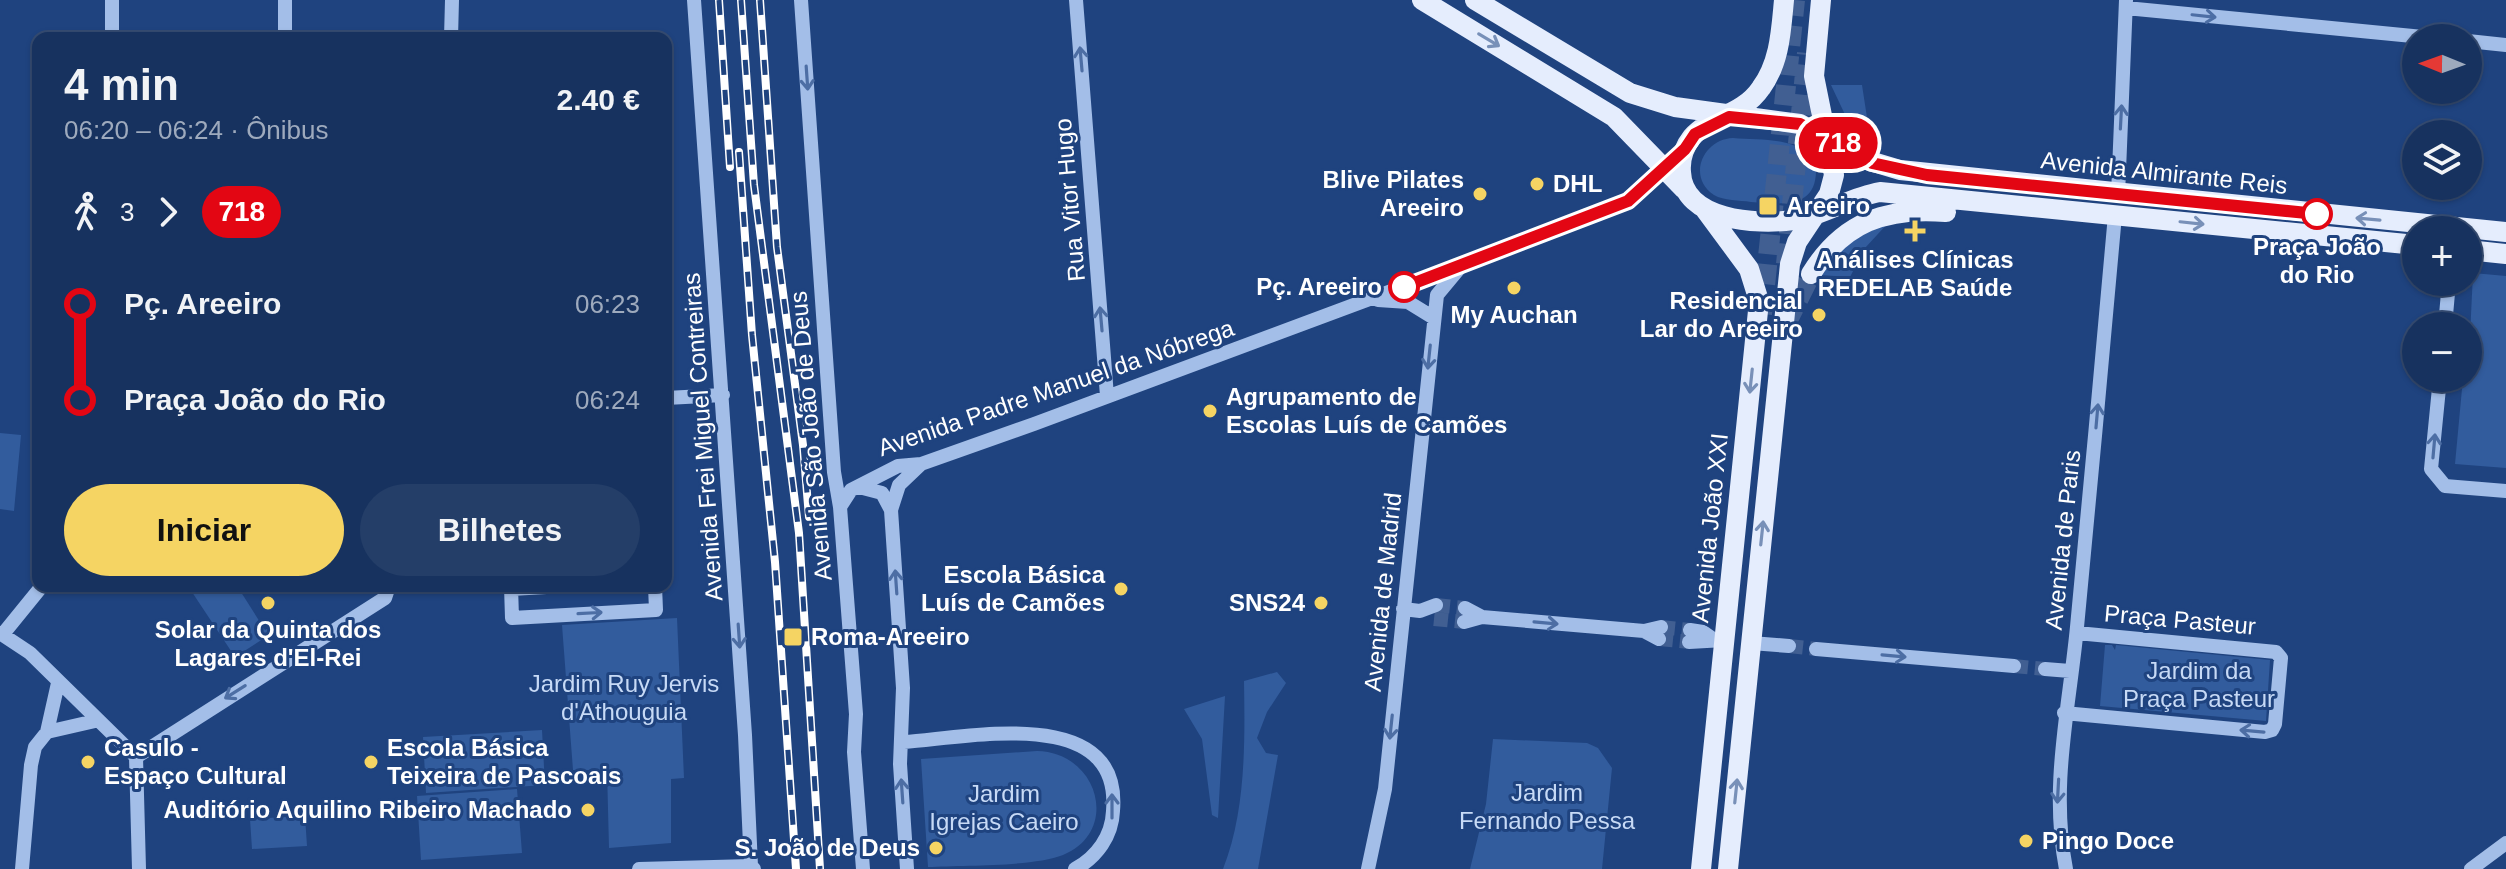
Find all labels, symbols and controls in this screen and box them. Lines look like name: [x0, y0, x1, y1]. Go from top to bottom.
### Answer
one-way arrow: [2190, 8, 2216, 23]
north arrow: [2402, 24, 2482, 104]
map controls: [2402, 24, 2482, 392]
one-way arrow: [1477, 32, 1500, 48]
one-way arrow: [1073, 46, 1088, 73]
text: 4 min: [64, 60, 179, 109]
one-way arrow: [800, 64, 815, 91]
text: 2.40 €: [557, 83, 640, 116]
one-way arrow: [2114, 104, 2129, 131]
text: 06:20 – 06:24 · Ônibus: [64, 115, 329, 145]
street label: Rua Vitor Hugo: [1049, 117, 1090, 283]
line badge: 718: [1792, 117, 1884, 169]
button: layers: [2402, 120, 2482, 200]
text: 718: [1815, 127, 1861, 158]
street label: Avenida Almirante Reis: [2039, 146, 2289, 199]
place label: Blive Pilates Areeiro: [1323, 166, 1464, 221]
place label: DHL: [1553, 170, 1602, 197]
marker: DHL: [1528, 175, 1546, 193]
marker: Blive Pilates Areeiro: [1471, 185, 1489, 203]
icon: walk: [64, 190, 108, 234]
icon: forward: [146, 190, 190, 234]
place label: Areeiro: [1786, 192, 1870, 219]
marker: Areeiro: [1757, 195, 1779, 217]
text: 718: [218, 196, 265, 227]
text: 3: [120, 197, 134, 227]
marker: Praça João do Rio: [2302, 199, 2332, 229]
one-way arrow: [2355, 211, 2382, 226]
one-way arrow: [2178, 215, 2205, 230]
button: +: [2402, 216, 2482, 296]
marker: Análises Clínicas REDELAB Saúde: [1904, 220, 1926, 242]
place label: Praça João do Rio: [2253, 233, 2381, 288]
place label: Análises Clínicas REDELAB Saúde: [1816, 246, 2014, 301]
street label: Avenida Frei Miguel Contreiras: [678, 272, 727, 602]
marker: Pç. Areeiro: [1389, 272, 1419, 302]
place label: Pç. Areeiro: [1256, 273, 1382, 300]
marker: My Auchan: [1505, 279, 1523, 297]
text: Pç. Areeiro: [124, 287, 281, 320]
place label: Residencial Lar do Areeiro: [1640, 287, 1803, 342]
text: 06:23: [575, 289, 640, 319]
street label: Avenida São João de Deus: [784, 290, 837, 582]
place label: My Auchan: [1450, 301, 1578, 328]
one-way arrow: [1093, 306, 1108, 332]
marker: Residencial Lar do Areeiro: [1810, 306, 1828, 324]
button: −: [2402, 312, 2482, 392]
street label: Avenida Padre Manuel da Nóbrega: [874, 314, 1238, 461]
one-way arrow: [1422, 343, 1437, 370]
one-way arrow: [1744, 367, 1759, 393]
text: Praça João do Rio: [124, 383, 386, 416]
place label: Agrupamento de Escolas Luís de Camões: [1226, 383, 1507, 438]
text: 06:24: [575, 385, 640, 415]
marker: Agrupamento de Escolas Luís de Camões: [1201, 402, 1219, 420]
one-way arrow: [2089, 403, 2104, 430]
street label: Avenida João XXI: [1686, 432, 1733, 624]
one-way arrow: [2426, 433, 2441, 460]
street label: Avenida de Paris: [2040, 449, 2085, 631]
button: Iniciar: [64, 484, 344, 576]
button: Bilhetes: [360, 484, 640, 576]
street label: Avenida de Madrid: [1359, 491, 1406, 693]
one-way arrow: [1755, 520, 1770, 547]
place label: Escola Básica Luís de Camões: [921, 561, 1106, 616]
one-way arrow: [888, 569, 903, 596]
marker: Escola Básica Luís de Camões: [1112, 580, 1130, 598]
place label: SNS24: [1229, 589, 1306, 616]
marker: Solar da Quinta dos Lagares d'El-Rei: [259, 594, 277, 612]
marker: SNS24: [1312, 594, 1330, 612]
street label: Praça Pasteur: [2103, 599, 2257, 640]
one-way arrow: [576, 606, 603, 621]
place label: Solar da Quinta dos Lagares d'El-Rei: [155, 616, 381, 671]
one-way arrow: [1532, 616, 1559, 631]
one-way arrow: [732, 622, 747, 649]
place label: Roma-Areeiro: [811, 623, 970, 650]
marker: Roma-Areeiro: [782, 626, 804, 648]
one-way arrow: [1880, 649, 1907, 664]
park label: Jardim da Praça Pasteur: [2123, 657, 2275, 712]
park label: Jardim Ruy Jervis d'Athouguia: [529, 670, 719, 725]
one-way arrow: [224, 685, 247, 701]
one-way arrow: [1384, 713, 1399, 740]
one-way arrow: [2239, 723, 2266, 738]
place label: Casulo - Espaço Cultural: [104, 734, 287, 789]
place label: Escola Básica Teixeira de Pascoais: [387, 734, 621, 789]
marker: Casulo - Espaço Cultural: [79, 753, 97, 771]
marker: Escola Básica Teixeira de Pascoais: [362, 753, 380, 771]
one-way arrow: [2051, 777, 2066, 804]
one-way arrow: [894, 778, 909, 805]
one-way arrow: [1728, 778, 1743, 805]
park label: Jardim Fernando Pessa: [1459, 779, 1636, 834]
park label: Jardim Igrejas Caeiro: [929, 780, 1079, 835]
one-way arrow: [1104, 793, 1120, 820]
place label: Auditório Aquilino Ribeiro Machado: [164, 796, 572, 823]
marker: Auditório Aquilino Ribeiro Machado: [579, 801, 597, 819]
place label: Pingo Doce: [2042, 827, 2174, 854]
marker: Pingo Doce: [2017, 832, 2035, 850]
place label: S. João de Deus: [735, 834, 920, 861]
marker: S. João de Deus: [927, 839, 945, 857]

